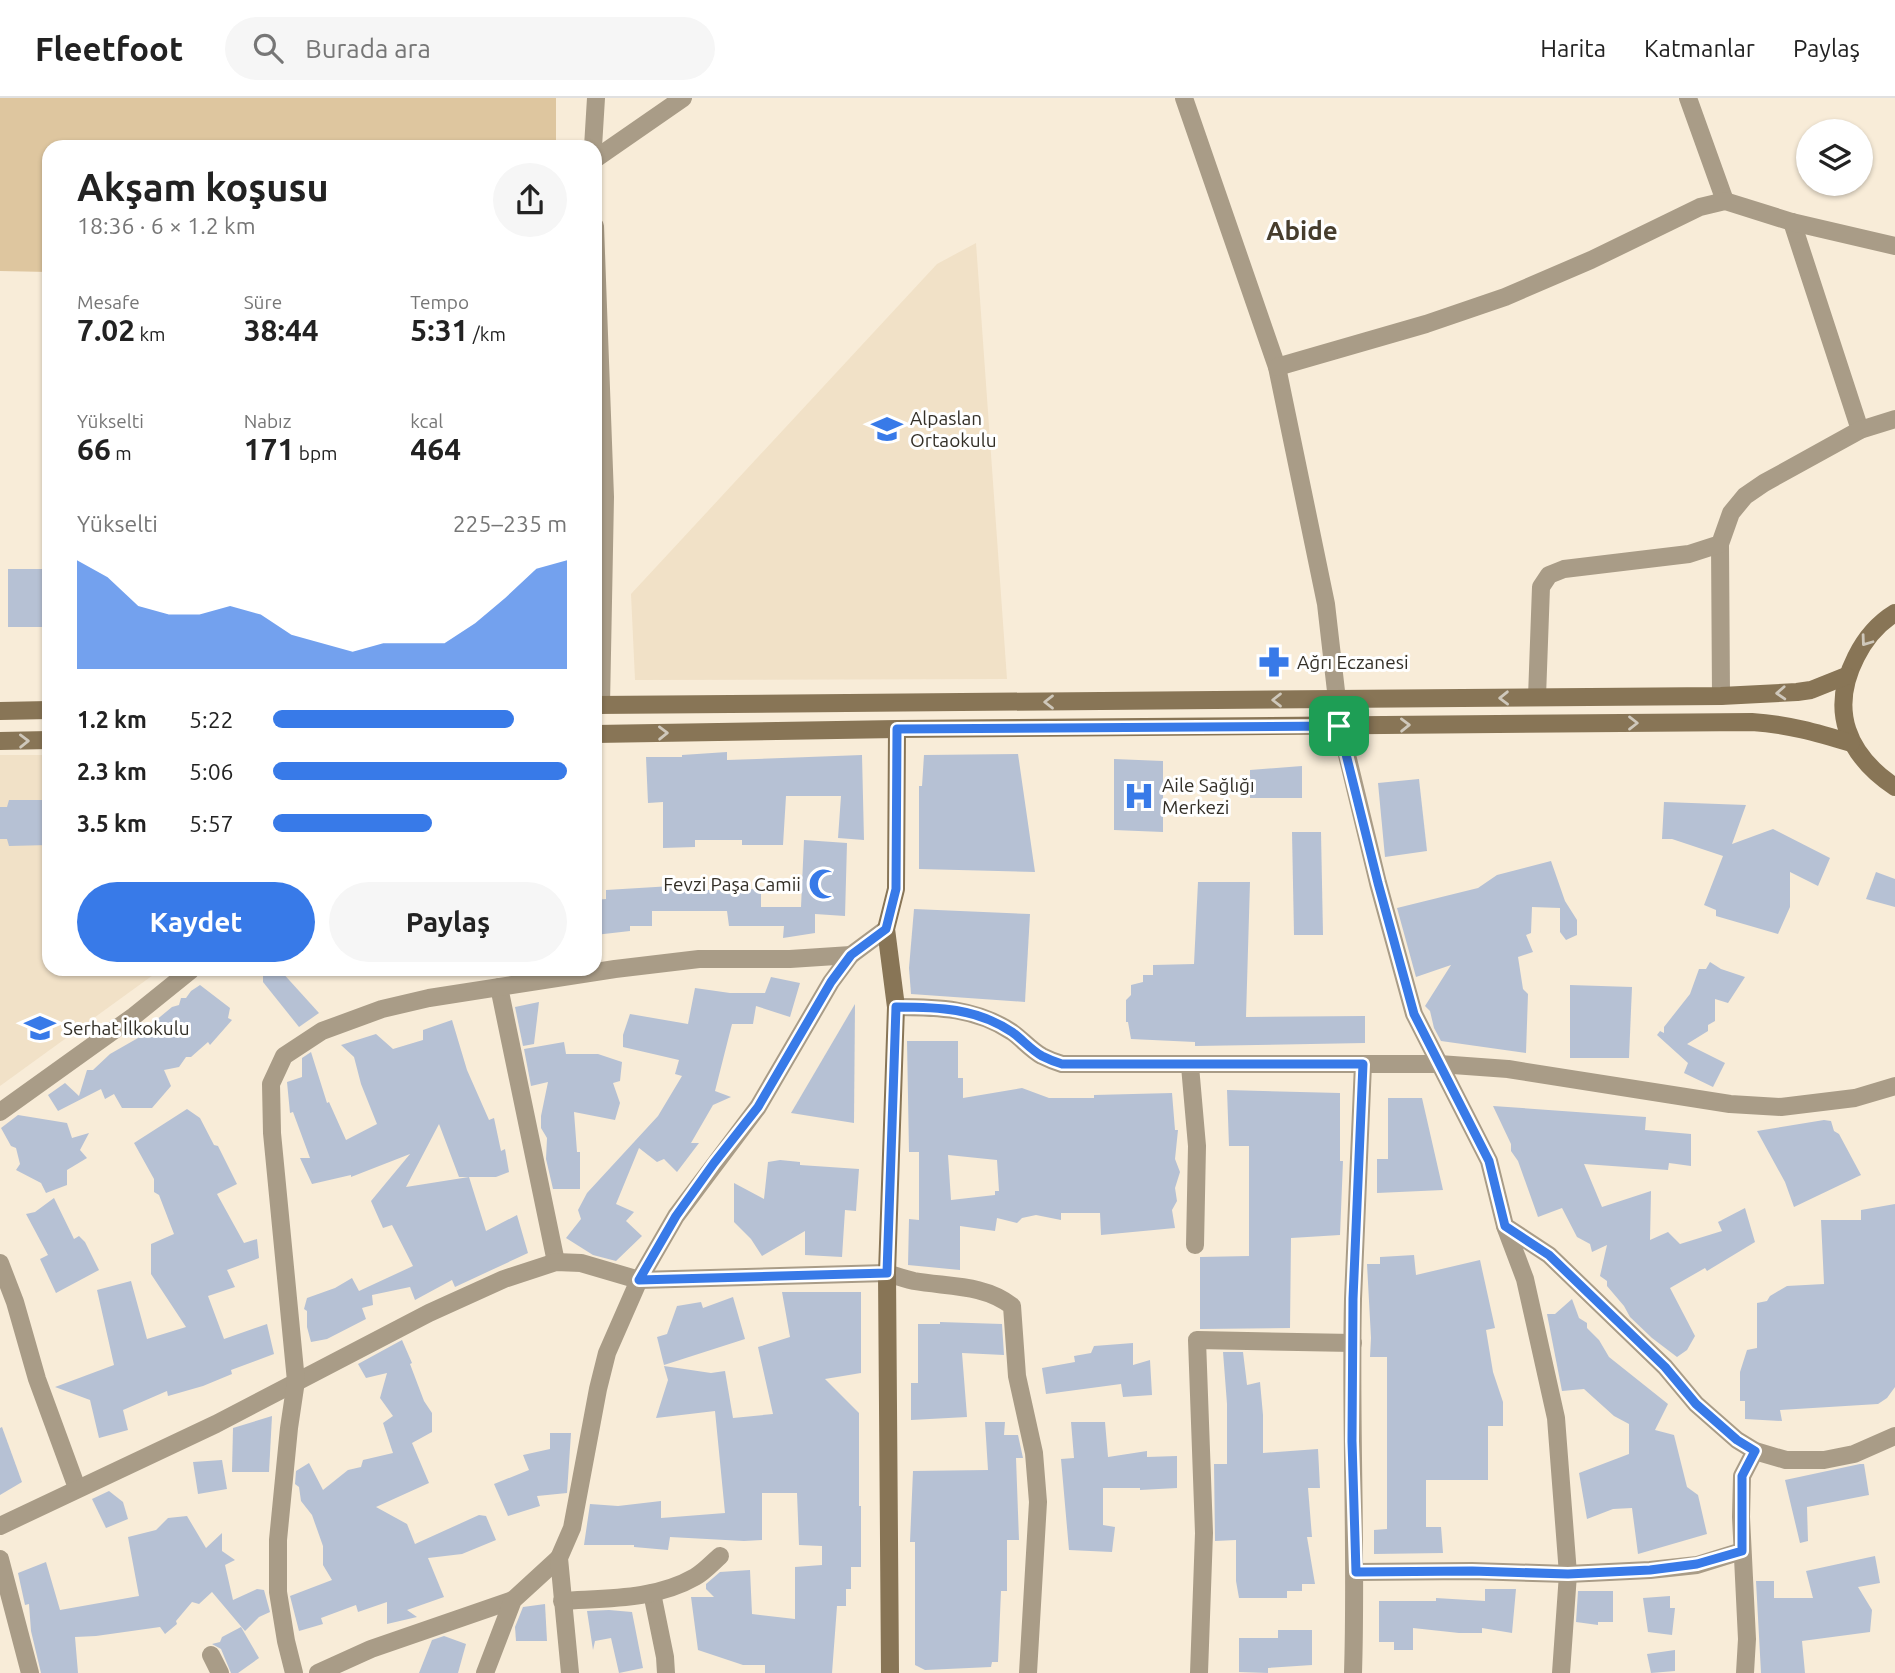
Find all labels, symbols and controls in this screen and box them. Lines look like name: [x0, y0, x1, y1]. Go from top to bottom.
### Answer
search box: [225, 17, 715, 80]
icon: search: [249, 29, 287, 67]
text: Fleetfoot: [35, 30, 183, 67]
text: Burada ara: [305, 34, 431, 63]
text: Harita: [1540, 35, 1606, 62]
text: Katmanlar: [1644, 35, 1755, 62]
text: Paylaş: [1793, 35, 1860, 62]
map controls: [1796, 119, 1873, 196]
button: layers: [1796, 119, 1873, 196]
button: share: [493, 163, 567, 237]
text: Akşam koşusu: [77, 166, 329, 208]
text: 18:36 · 6 × 1.2 km: [77, 213, 256, 238]
district label: Abide: [1266, 216, 1338, 245]
text: Mesafe: [77, 291, 140, 313]
text: Süre: [244, 291, 282, 313]
text: Tempo: [410, 291, 469, 313]
text: 7.02: [77, 313, 135, 347]
text: 38:44: [244, 313, 319, 347]
text: 5:31: [410, 313, 468, 347]
text: km: [135, 323, 165, 345]
text: /km: [468, 323, 506, 345]
place label: Alpaslan Ortaokulu: [910, 407, 997, 451]
text: Yükselti: [77, 410, 144, 432]
text: Nabız: [244, 410, 291, 432]
text: kcal: [410, 410, 443, 432]
school or university icon: Alpaslan Ortaokulu: [870, 412, 904, 446]
text: 66: [77, 432, 111, 466]
text: 171: [244, 432, 294, 466]
text: 464: [410, 432, 461, 466]
text: m: [111, 442, 132, 464]
text: bpm: [294, 442, 337, 464]
text: Yükselti: [77, 511, 158, 536]
text: 225–235 m: [453, 511, 567, 536]
one-way arrow: [1862, 633, 1874, 646]
pharmacy icon: Ağrı Eczanesi: [1257, 645, 1291, 679]
place label: Ağrı Eczanesi: [1297, 651, 1409, 673]
one-way arrow: [1775, 686, 1786, 701]
one-way arrow: [1499, 690, 1510, 705]
one-way arrow: [1271, 692, 1282, 708]
one-way arrow: [1044, 694, 1055, 709]
pin: [1309, 696, 1369, 756]
text: 1.2 km: [77, 707, 147, 732]
text: 5:22: [189, 707, 234, 732]
icon: arrive: [1320, 707, 1358, 745]
one-way arrow: [1628, 715, 1638, 731]
one-way arrow: [1400, 717, 1411, 733]
one-way arrow: [658, 725, 669, 741]
one-way arrow: [19, 733, 30, 748]
text: 2.3 km: [77, 759, 147, 784]
text: 5:06: [189, 759, 234, 784]
place label: Aile Sağlığı Merkezi: [1162, 774, 1255, 818]
hospital icon: Aile Sağlığı Merkezi: [1122, 779, 1156, 813]
text: 3.5 km: [77, 811, 147, 836]
text: 5:57: [189, 811, 234, 836]
mosque icon: Fevzi Paşa Camii: [807, 867, 841, 901]
place label: Fevzi Paşa Camii: [663, 873, 801, 895]
button: Kaydet: [77, 882, 315, 962]
button: Paylaş: [329, 882, 567, 962]
school or university icon: Serhat İlkokulu: [23, 1011, 57, 1045]
place label: Serhat İlkokulu: [63, 1017, 190, 1039]

